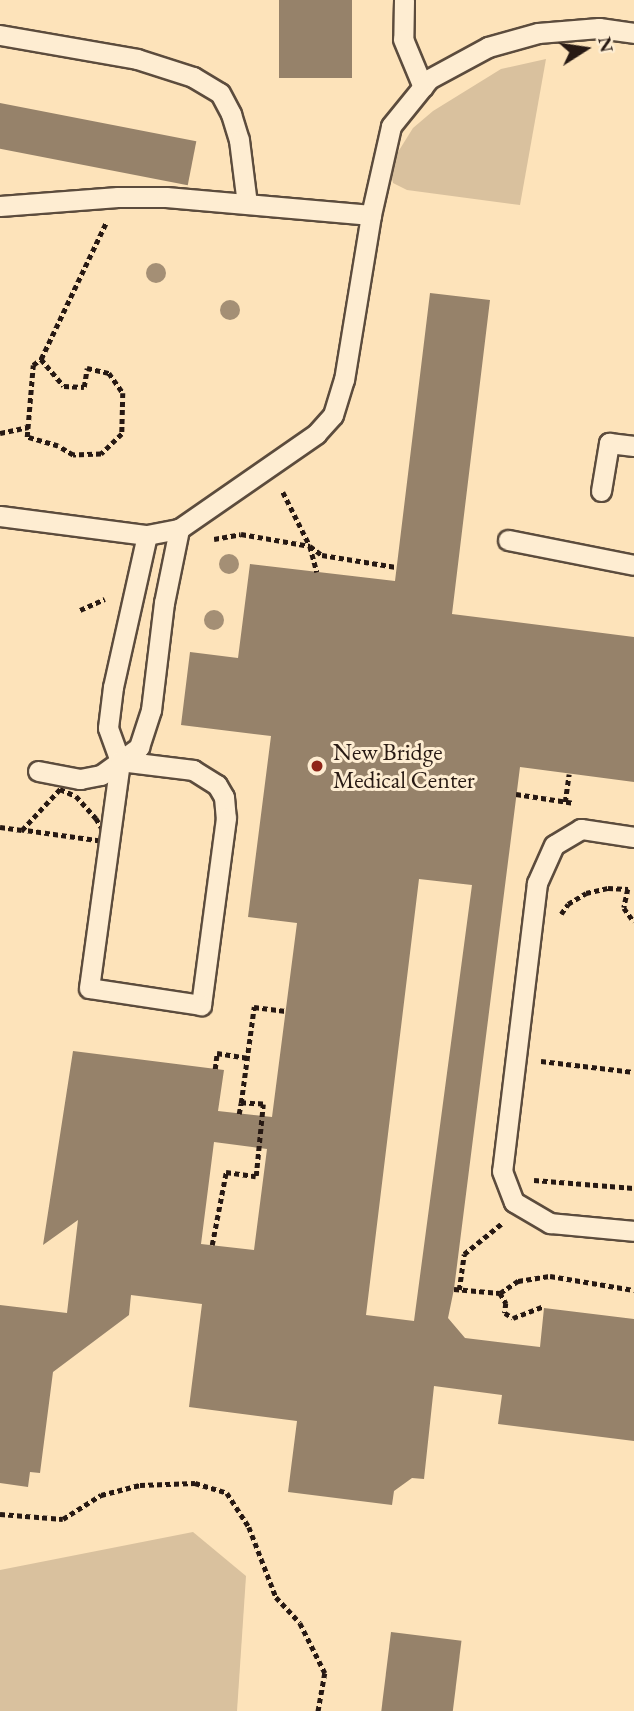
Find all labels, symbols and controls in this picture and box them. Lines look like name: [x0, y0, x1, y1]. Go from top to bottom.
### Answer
north arrow: [550, 14, 620, 84]
text: N: [592, 34, 620, 55]
place label: New Bridge Medical Center: [333, 738, 475, 794]
marker: New Bridge Medical Center: [307, 756, 327, 776]

